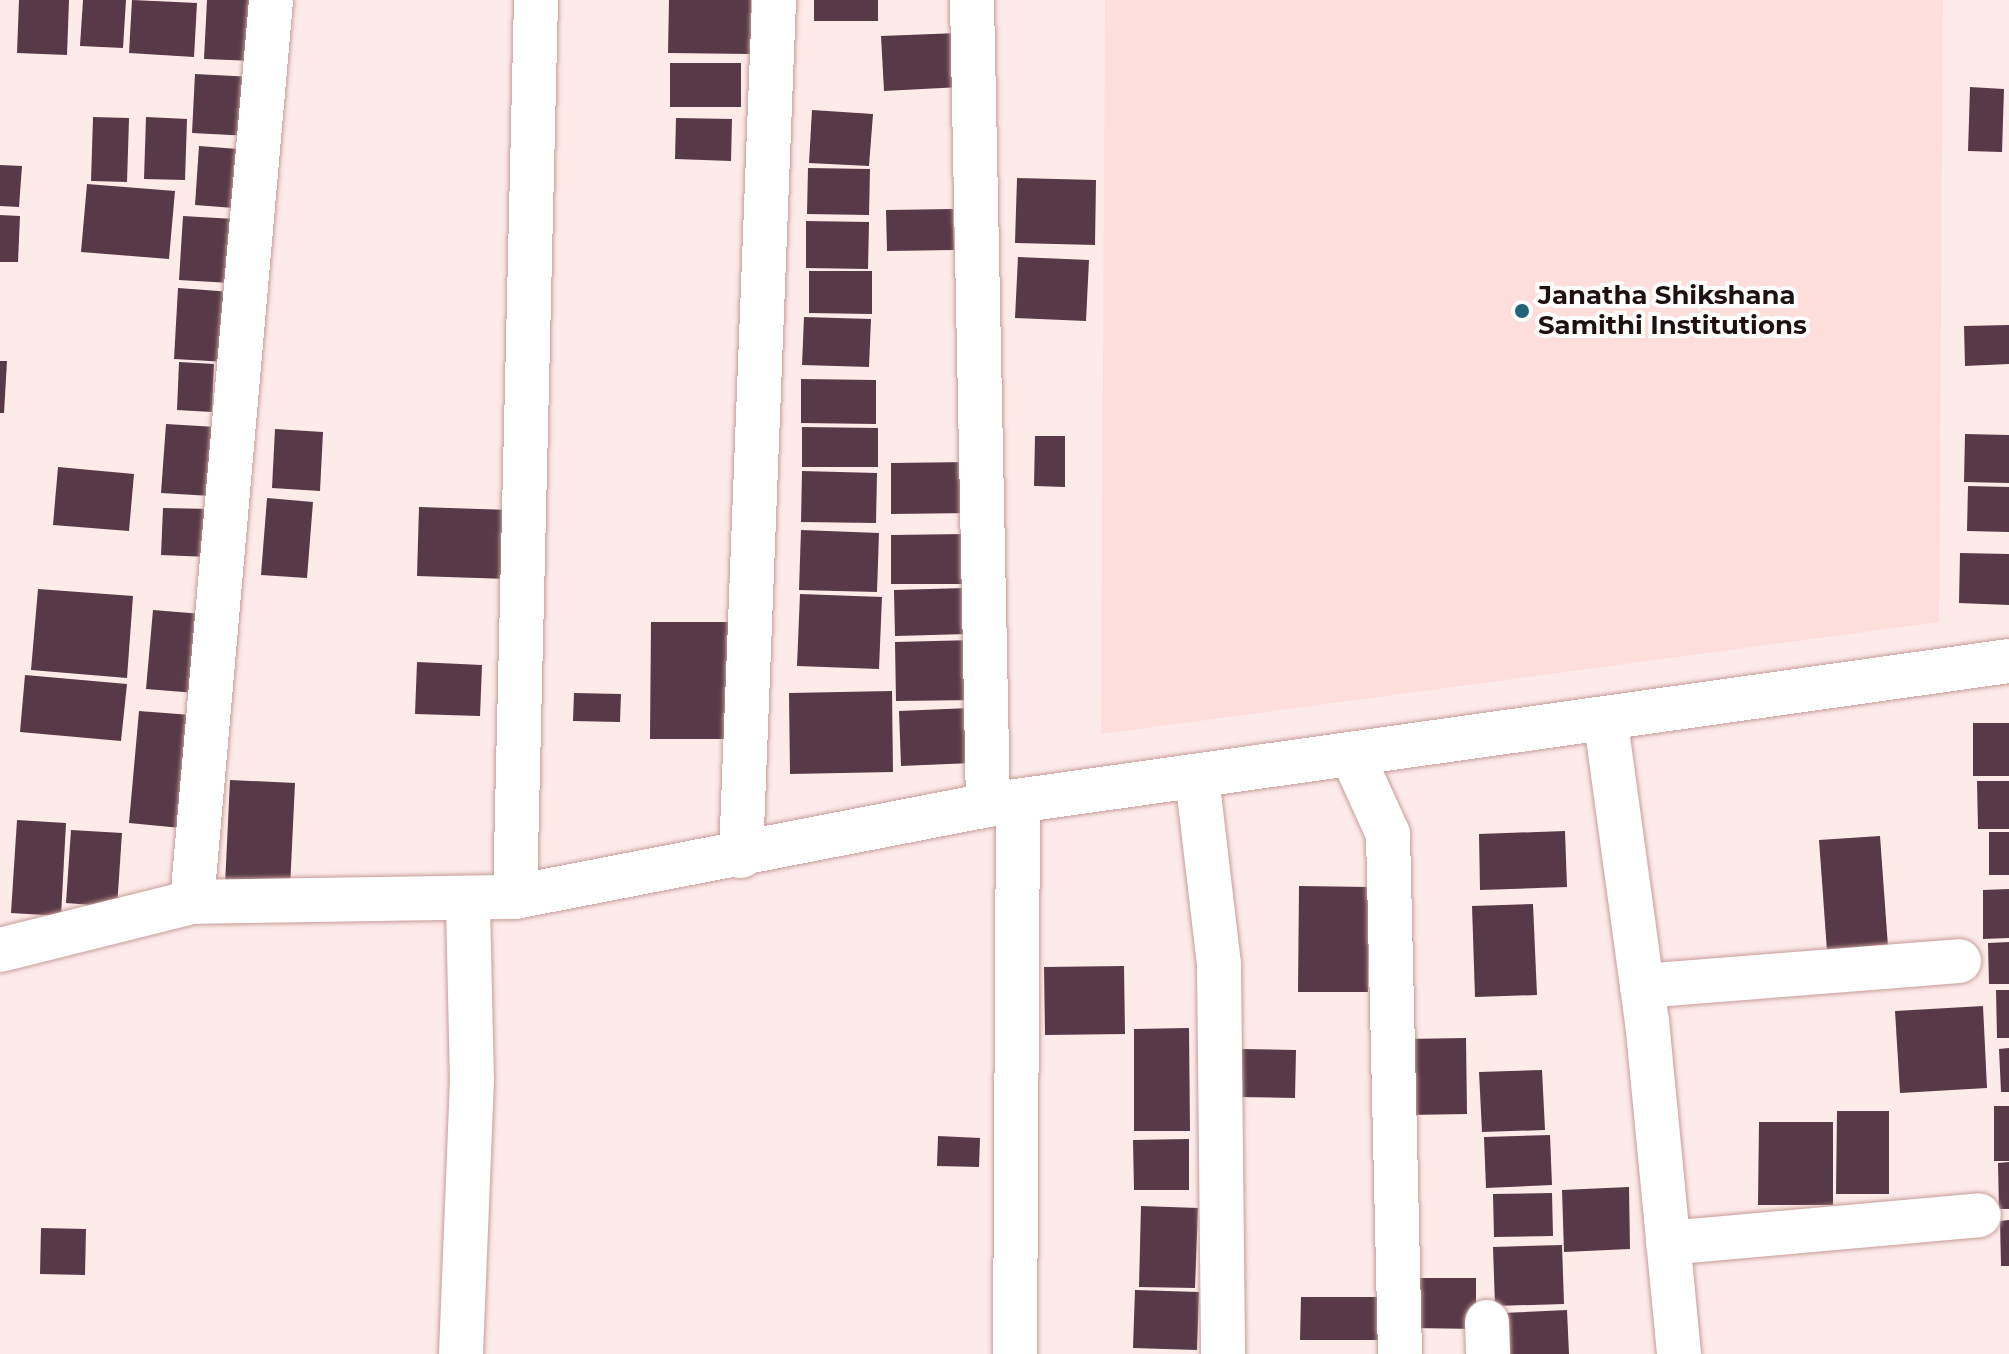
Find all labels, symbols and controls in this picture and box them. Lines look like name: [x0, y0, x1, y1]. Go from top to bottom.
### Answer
place label: Janatha Shikshana Samithi Institutions: [1538, 280, 1807, 342]
marker: Janatha Shikshana Samithi Institutions: [1513, 302, 1531, 320]

